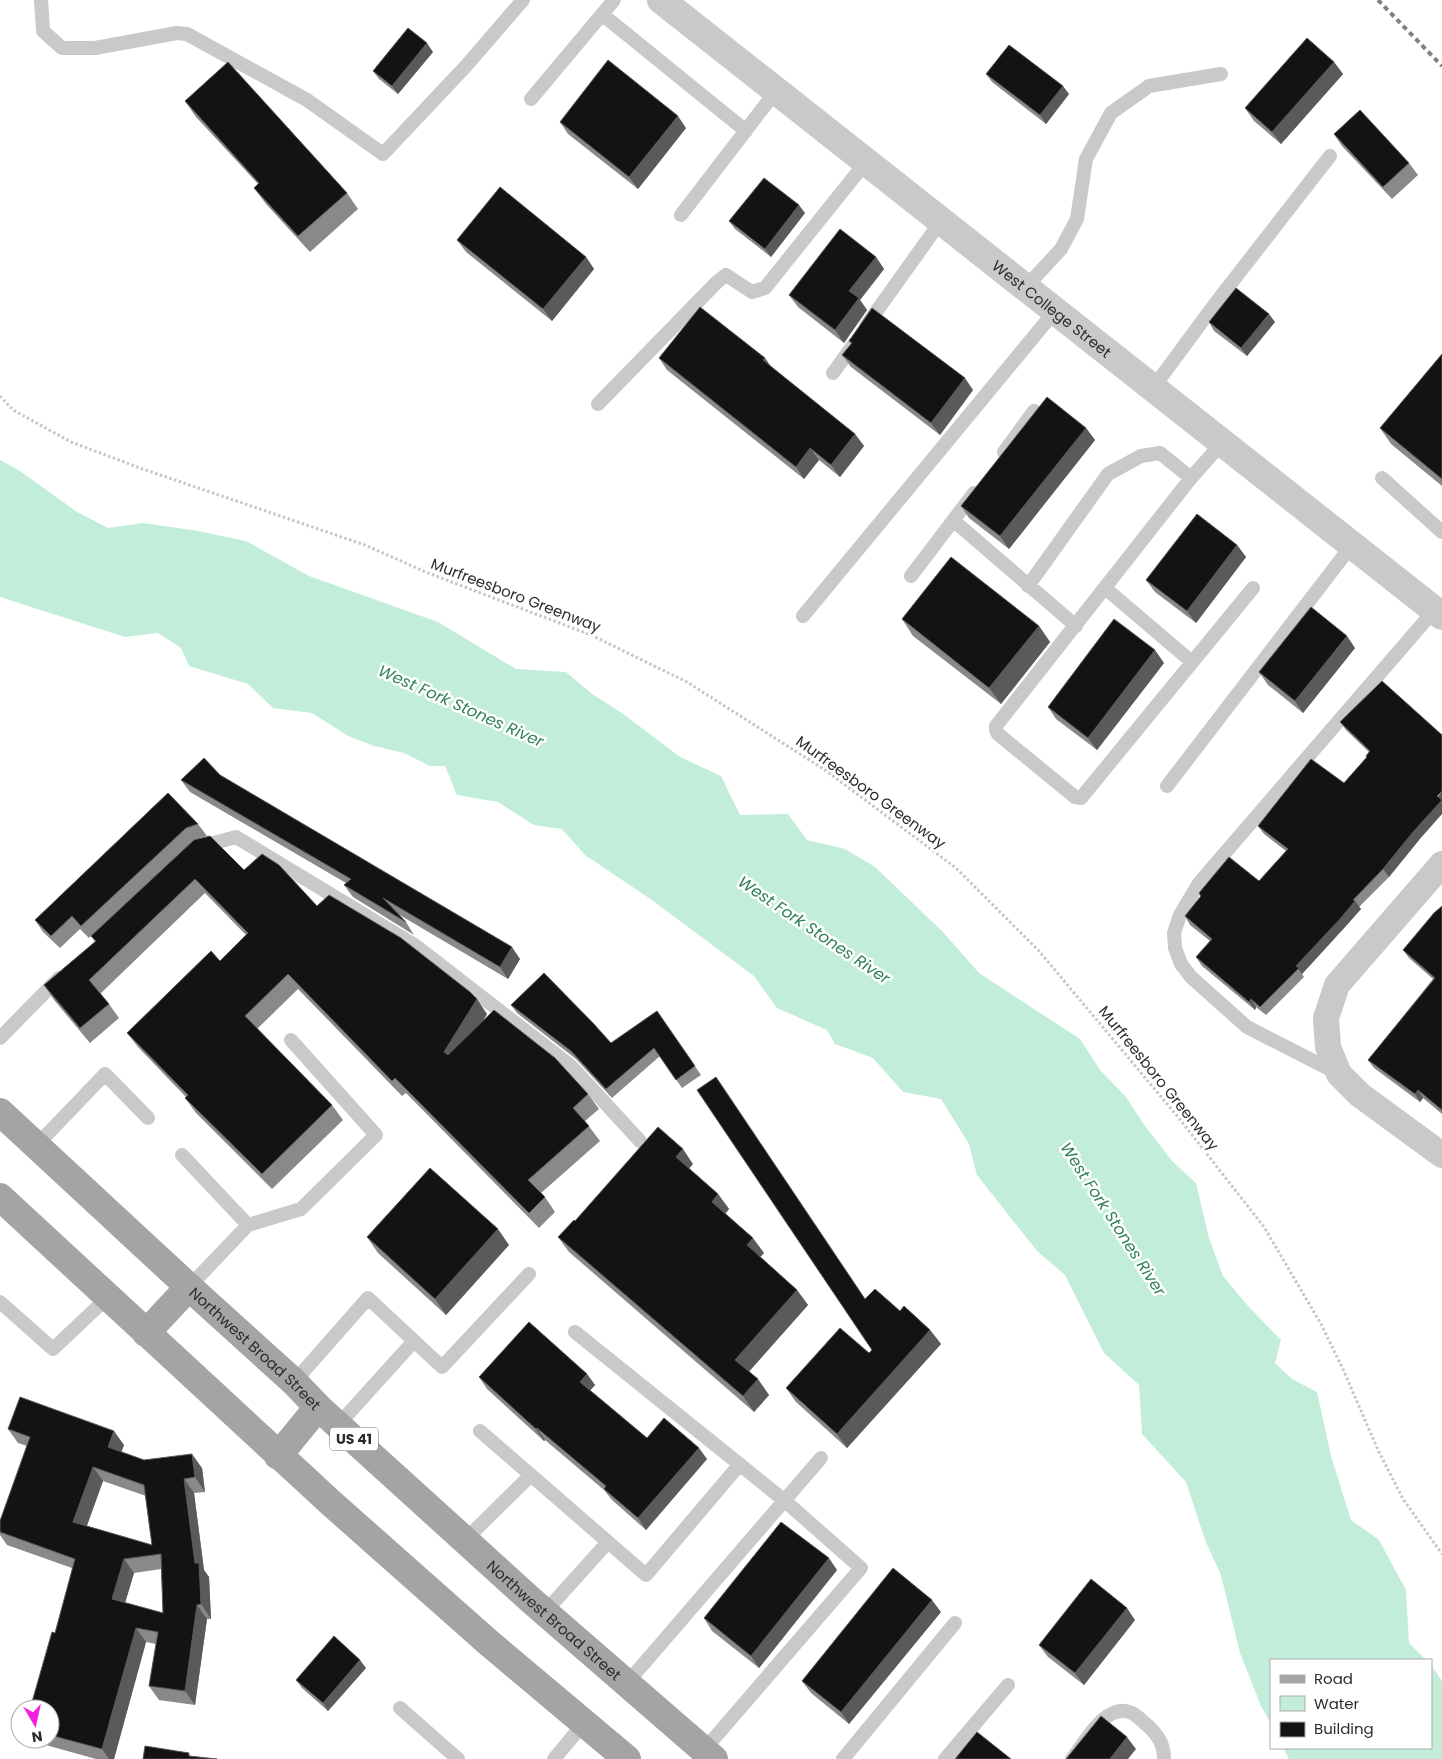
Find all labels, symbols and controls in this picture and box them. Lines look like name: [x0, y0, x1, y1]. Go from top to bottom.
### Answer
street label: West College Street: [988, 255, 1116, 362]
street label: Murfreesboro Greenway: [428, 553, 604, 637]
water label: West Fork Stones River: [375, 659, 548, 753]
street label: Murfreesboro Greenway: [792, 730, 951, 854]
water label: West Fork Stones River: [733, 870, 895, 990]
street label: Murfreesboro Greenway: [1094, 1001, 1224, 1155]
water label: West Fork Stones River: [1055, 1138, 1172, 1301]
street label: Northwest Broad Street: [185, 1282, 326, 1415]
road number: US 41: [330, 1428, 378, 1450]
street label: Northwest Broad Street: [483, 1555, 626, 1685]
legend: [1270, 1659, 1432, 1749]
text: Road: [1314, 1668, 1353, 1689]
text: Water: [1314, 1693, 1360, 1714]
north arrow: [10, 1699, 60, 1749]
text: Building: [1314, 1718, 1374, 1739]
text: N: [30, 1726, 44, 1748]

